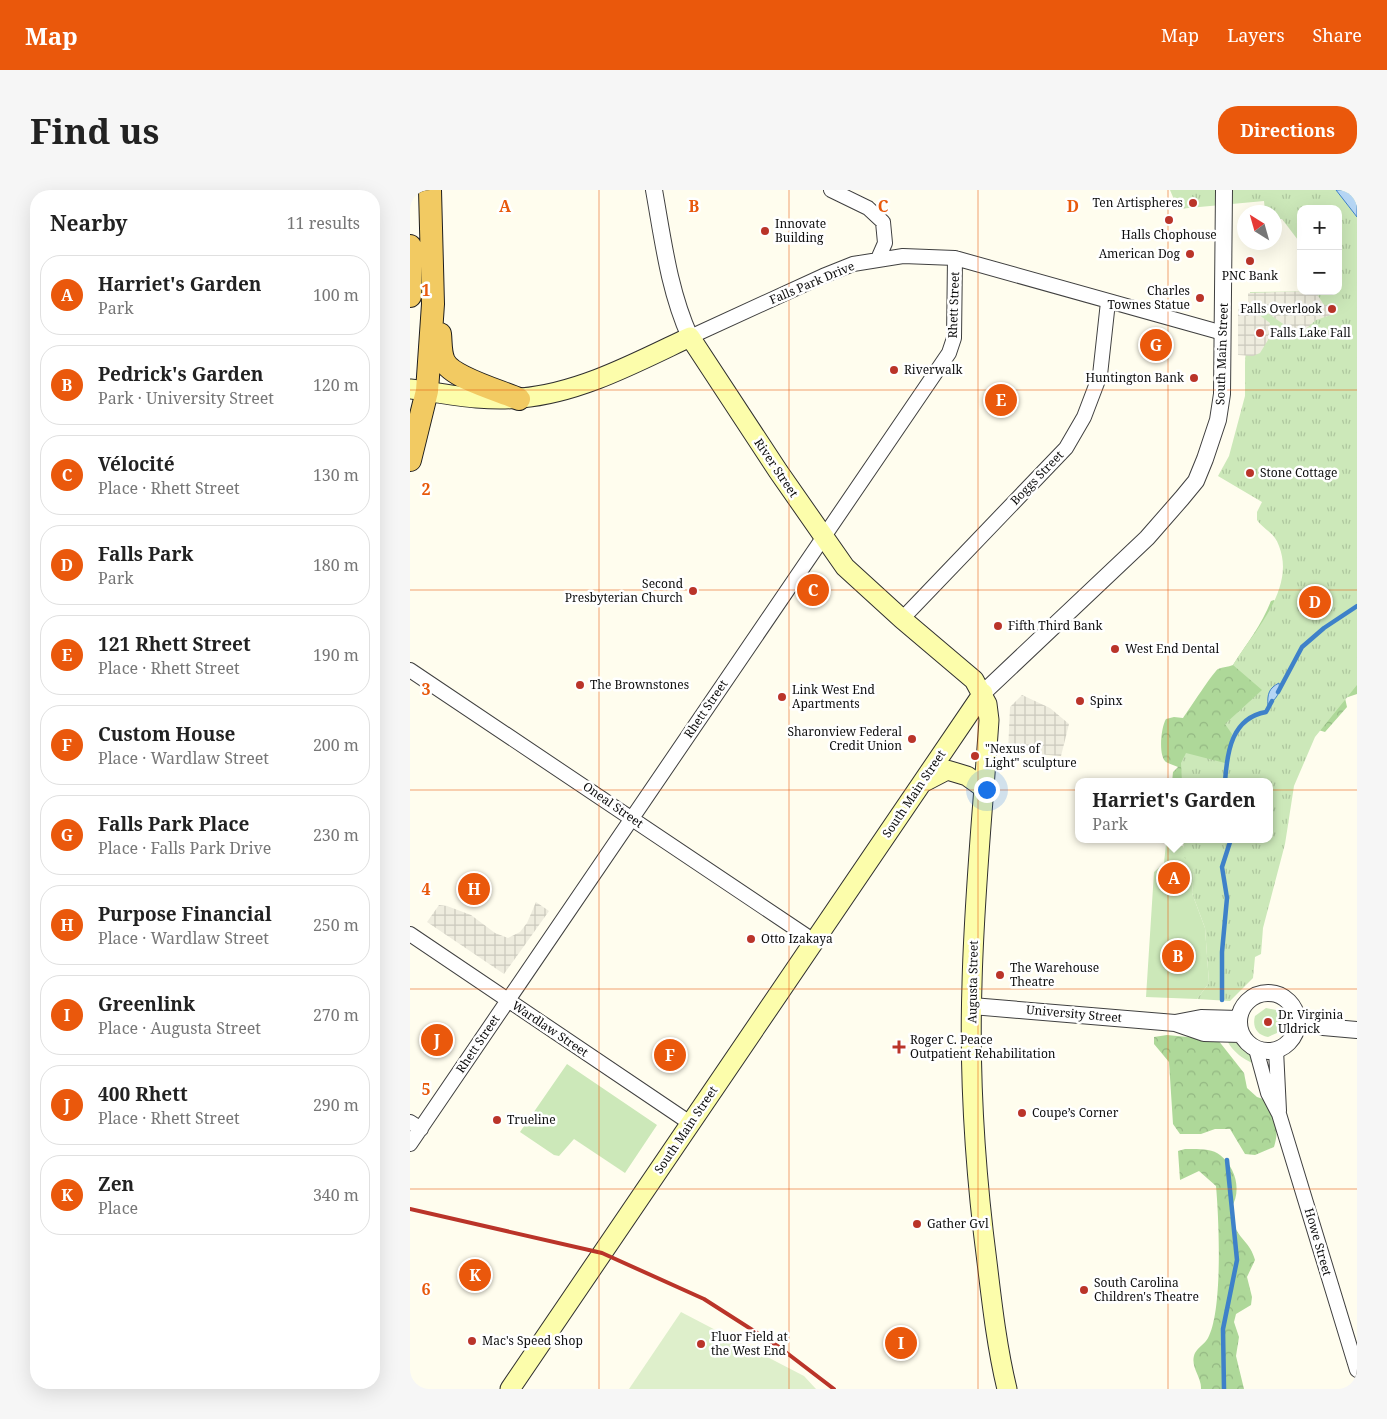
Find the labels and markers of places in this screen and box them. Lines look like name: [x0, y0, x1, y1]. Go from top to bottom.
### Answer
place label: Ten Artispheres: [1092, 194, 1183, 211]
marker: Ten Artispheres: [1187, 197, 1199, 209]
marker: Halls Chophouse: [1163, 214, 1175, 226]
place label: Innovate Building: [775, 215, 826, 246]
marker: Innovate Building: [759, 225, 771, 237]
place label: Halls Chophouse: [1121, 226, 1217, 243]
place label: American Dog: [1099, 245, 1181, 262]
marker: American Dog: [1184, 248, 1196, 260]
marker: PNC Bank: [1244, 255, 1256, 267]
place label: PNC Bank: [1222, 267, 1279, 284]
place label: Charles Townes Statue: [1108, 282, 1190, 313]
marker: Charles Townes Statue: [1194, 292, 1206, 304]
place label: Falls Overlook: [1240, 300, 1323, 317]
marker: Falls Overlook: [1326, 303, 1338, 315]
place label: Falls Lake Fall: [1270, 324, 1351, 341]
pin: G: [1140, 326, 1172, 364]
marker: Falls Lake Fall: [1254, 327, 1266, 339]
place label: Riverwalk: [904, 361, 964, 378]
marker: Riverwalk: [888, 364, 900, 376]
place label: Huntington Bank: [1085, 369, 1185, 386]
marker: Huntington Bank: [1188, 372, 1200, 384]
pin: E: [985, 381, 1017, 419]
place label: Stone Cottage: [1260, 464, 1337, 481]
marker: Stone Cottage: [1244, 467, 1256, 479]
pin: C: [797, 571, 829, 609]
place label: Second Presbyterian Church: [565, 575, 684, 606]
pin: D: [1299, 583, 1331, 621]
marker: Second Presbyterian Church: [687, 585, 699, 597]
place label: Fifth Third Bank: [1008, 617, 1104, 634]
marker: Fifth Third Bank: [992, 620, 1004, 632]
place label: West End Dental: [1125, 640, 1220, 657]
marker: West End Dental: [1109, 643, 1121, 655]
place label: The Brownstones: [590, 676, 689, 693]
marker: The Brownstones: [574, 679, 586, 691]
place label: Link West End Apartments: [792, 681, 875, 712]
marker: Link West End Apartments: [776, 691, 788, 703]
place label: Spinx: [1090, 692, 1122, 709]
marker: Spinx: [1074, 695, 1086, 707]
place label: Sharonview Federal Credit Union: [787, 723, 902, 754]
marker: Sharonview Federal Credit Union: [906, 733, 918, 745]
place label: "Nexus of Light" sculpture: [985, 740, 1077, 771]
marker: "Nexus of Light" sculpture: [969, 750, 981, 762]
pin: A: [1158, 859, 1190, 897]
pin: H: [458, 870, 490, 908]
place label: Otto Izakaya: [761, 930, 833, 947]
marker: Otto Izakaya: [745, 933, 757, 945]
pin: B: [1162, 937, 1194, 975]
place label: The Warehouse Theatre: [1010, 959, 1099, 990]
marker: The Warehouse Theatre: [994, 969, 1006, 981]
place label: Dr. Virginia Uldrick: [1278, 1006, 1343, 1037]
marker: Dr. Virginia Uldrick: [1262, 1016, 1274, 1028]
pin: J: [421, 1021, 453, 1059]
place label: Roger C. Peace Outpatient Rehabilitation: [910, 1031, 1056, 1062]
pin: F: [654, 1036, 686, 1074]
marker: Roger C. Peace Outpatient Rehabilitation: [892, 1040, 906, 1054]
place label: Coupe’s Corner: [1032, 1104, 1119, 1121]
marker: Coupe’s Corner: [1016, 1107, 1028, 1119]
place label: Trueline: [507, 1111, 556, 1128]
marker: Trueline: [491, 1114, 503, 1126]
place label: Gather Gvl: [927, 1215, 989, 1232]
marker: Gather Gvl: [911, 1218, 923, 1230]
pin: K: [459, 1256, 491, 1294]
place label: South Carolina Children's Theatre: [1094, 1274, 1199, 1305]
marker: South Carolina Children's Theatre: [1078, 1284, 1090, 1296]
pin: I: [885, 1324, 917, 1362]
place label: Fluor Field at the West End: [711, 1328, 788, 1359]
place label: Mac's Speed Shop: [482, 1332, 583, 1349]
marker: Mac's Speed Shop: [466, 1335, 478, 1347]
marker: Fluor Field at the West End: [695, 1338, 707, 1350]

